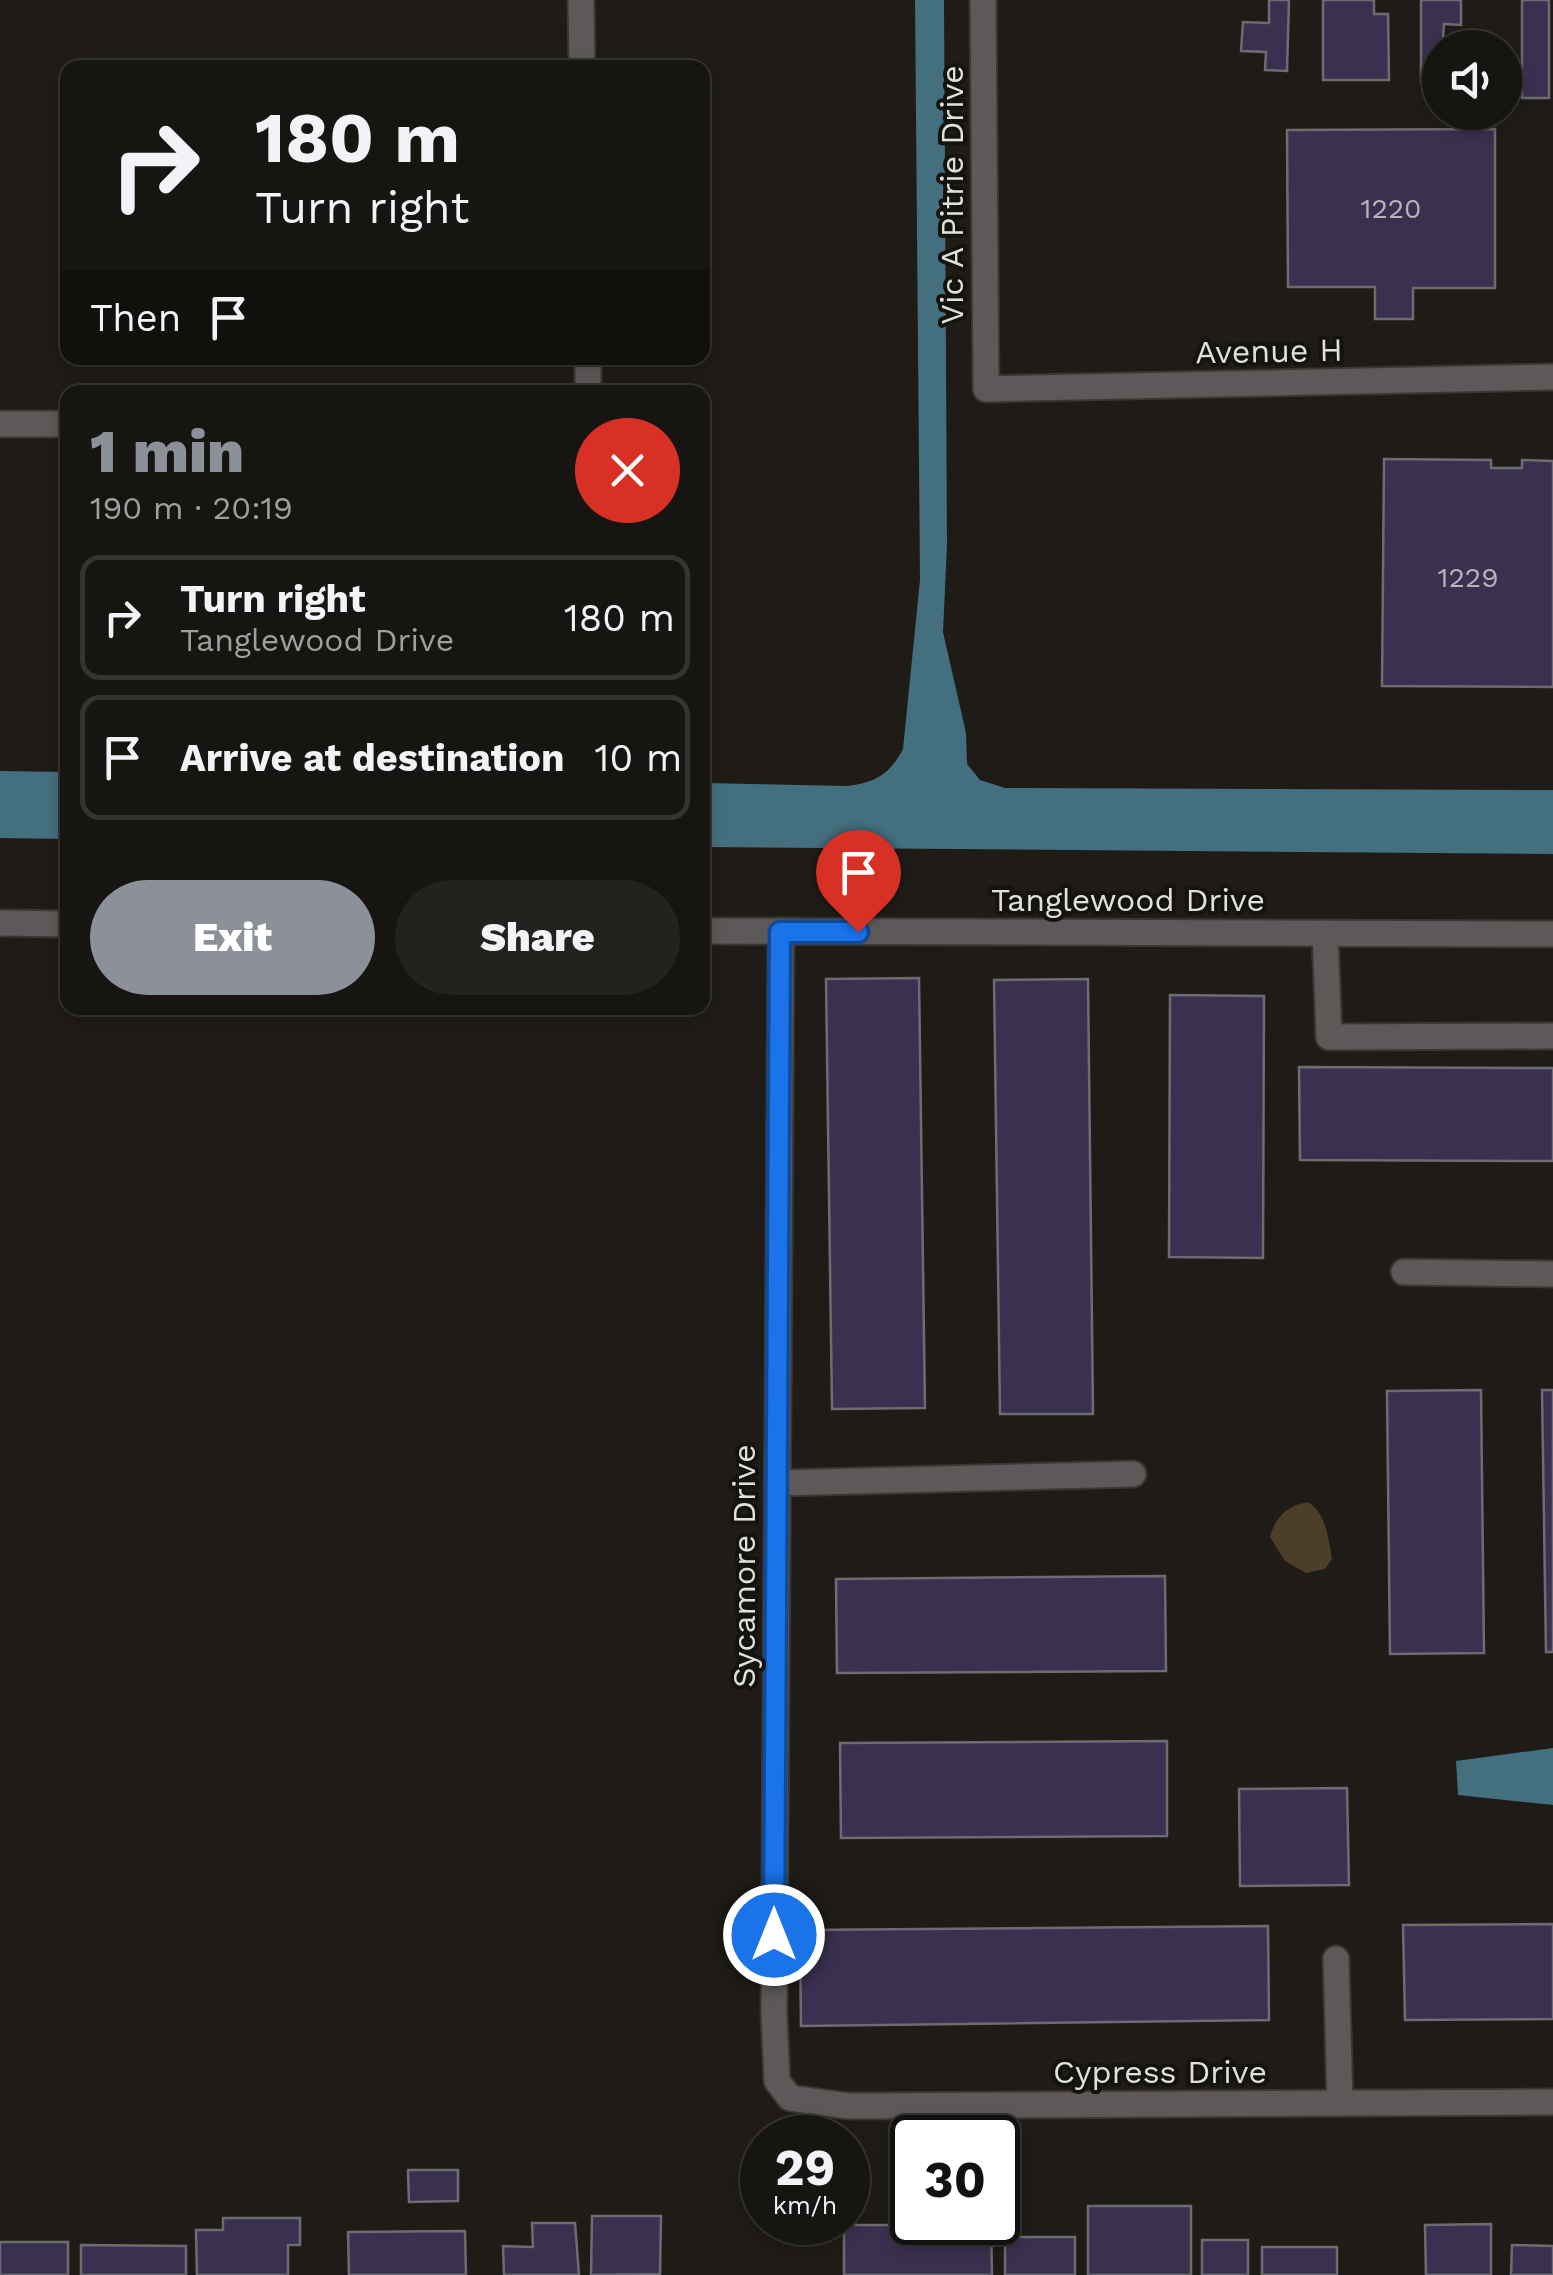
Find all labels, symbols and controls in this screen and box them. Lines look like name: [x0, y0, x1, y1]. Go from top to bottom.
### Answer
map controls: [1422, 30, 1522, 130]
button: sound: [1422, 30, 1522, 130]
street label: Vic A Pitrie Drive: [933, 65, 971, 325]
text: 180 m: [255, 97, 460, 179]
icon: right: [90, 100, 220, 230]
text: Turn right: [255, 181, 469, 234]
house number: 1220: [1361, 192, 1421, 225]
icon: arrive: [201, 290, 256, 345]
text: Then: [90, 296, 181, 340]
street label: Avenue H: [1195, 331, 1343, 371]
text: 1 min: [90, 416, 244, 487]
button: close: [575, 418, 680, 523]
text: 190 m · 20:19: [90, 489, 293, 527]
house number: 1229: [1438, 561, 1498, 594]
text: Turn right: [180, 577, 366, 621]
icon: right: [95, 590, 150, 645]
text: 180 m: [564, 596, 675, 640]
text: Tanglewood Drive: [180, 621, 454, 659]
icon: arrive: [95, 730, 150, 785]
text: Arrive at destination: [180, 736, 565, 780]
text: 10 m: [595, 736, 682, 780]
pin: [816, 830, 901, 933]
icon: arrive: [831, 845, 886, 900]
button: Exit: [90, 880, 375, 995]
button: Share: [395, 880, 680, 995]
street label: Tanglewood Drive: [991, 881, 1265, 919]
street label: Sycamore Drive: [725, 1444, 763, 1688]
position arrow: [722, 1883, 826, 1987]
street label: Cypress Drive: [1053, 2053, 1267, 2091]
speed limit sign: 30: [890, 2115, 1020, 2245]
text: 29: [775, 2138, 835, 2197]
text: km/h: [773, 2191, 837, 2220]

